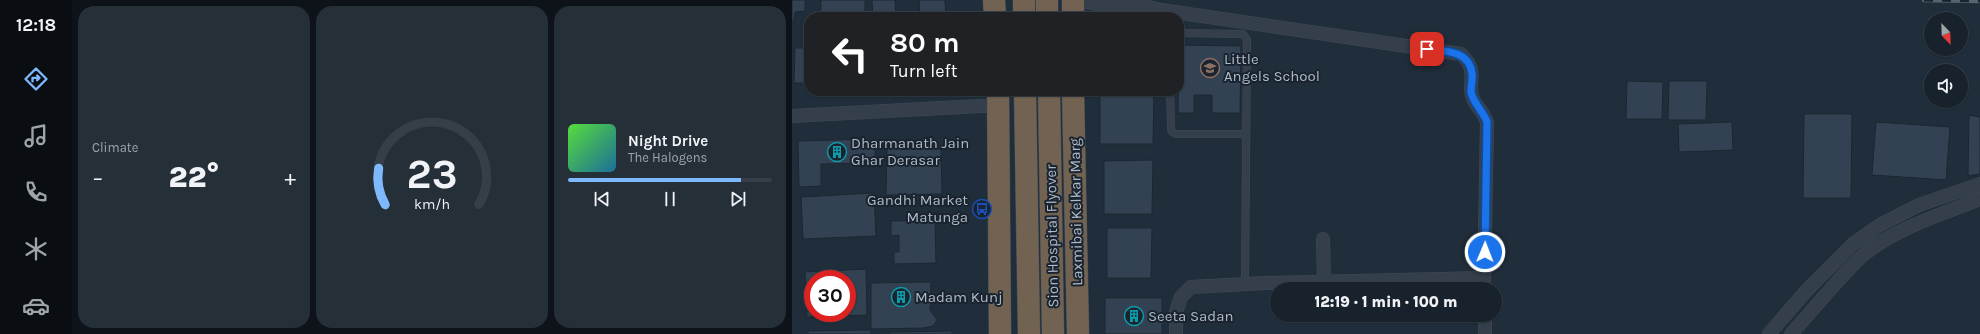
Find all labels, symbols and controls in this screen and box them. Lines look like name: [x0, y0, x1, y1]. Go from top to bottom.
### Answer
north arrow: [1924, 12, 1968, 56]
map controls: [1924, 12, 1968, 108]
text: 12:18: [16, 14, 56, 36]
text: 80 m: [890, 26, 959, 59]
icon: left: [824, 28, 876, 80]
pin: [1410, 32, 1444, 66]
icon: arrive: [1416, 38, 1438, 60]
place label: Little Angels School: [1224, 50, 1320, 85]
school or university icon: Little Angels School: [1199, 57, 1221, 79]
text: Turn left: [890, 60, 958, 82]
button: sound: [1924, 64, 1968, 108]
icon: directions: [22, 65, 50, 93]
icon: music: [22, 122, 50, 150]
text: Night Drive: [628, 132, 708, 150]
place label: Dharmanath Jain Ghar Derasar: [851, 134, 969, 169]
street label: Laxmibai Kelkar Marg: [1066, 137, 1086, 286]
text: Climate: [92, 140, 138, 155]
building icon: Dharmanath Jain Ghar Derasar: [826, 141, 848, 163]
text: 23: [406, 150, 458, 198]
text: The Halogens: [628, 150, 707, 165]
text: 22°: [168, 159, 220, 195]
street label: Sion Hospital Flyover: [1042, 164, 1062, 308]
text: −: [92, 165, 104, 191]
text: +: [284, 165, 296, 191]
icon: phone: [22, 178, 50, 206]
icon: previous: [591, 188, 613, 210]
icon: pause: [659, 188, 681, 210]
icon: next: [727, 188, 749, 210]
place label: Gandhi Market Matunga: [867, 191, 968, 226]
text: km/h: [414, 196, 450, 213]
bus stop icon: Gandhi Market Matunga: [971, 198, 993, 220]
position arrow: [1464, 231, 1506, 273]
icon: climate: [22, 235, 50, 263]
speed limit sign: 30: [804, 270, 856, 322]
building icon: Madam Kunj: [890, 286, 912, 308]
place label: Madam Kunj: [915, 288, 1003, 306]
icon: car: [22, 292, 50, 320]
text: 12:19 · 1 min · 100 m: [1315, 293, 1457, 311]
building icon: Seeta Sadan: [1123, 305, 1145, 327]
place label: Seeta Sadan: [1148, 307, 1233, 325]

